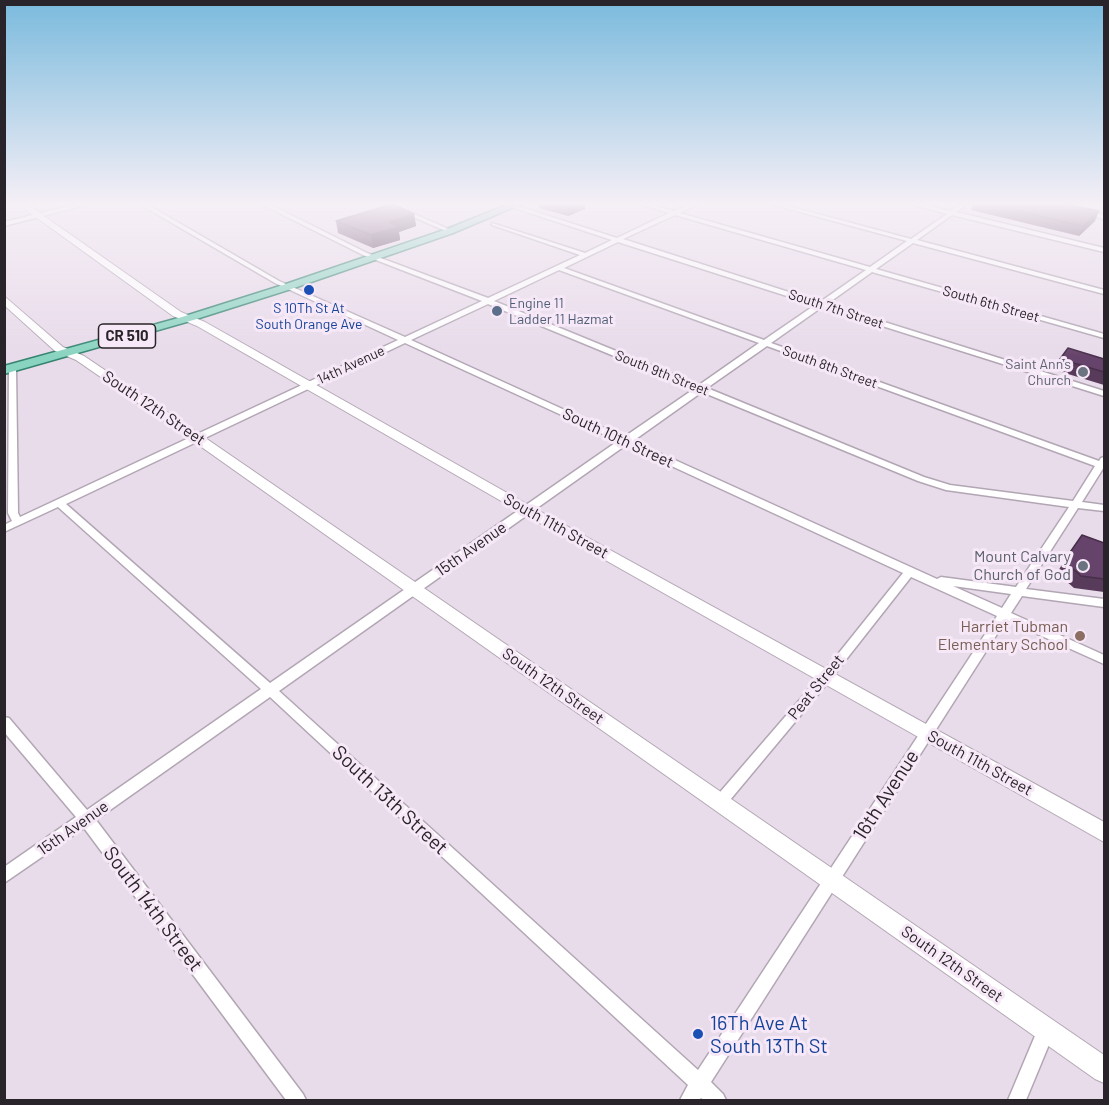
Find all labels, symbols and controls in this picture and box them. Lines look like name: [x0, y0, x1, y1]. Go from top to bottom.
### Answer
street label: South 6th Street: [941, 282, 1041, 326]
marker: S 10Th St At South Orange Ave: [302, 283, 316, 297]
street label: South 7th Street: [786, 286, 886, 332]
place label: Engine 11 Ladder 11 Hazmat: [509, 295, 614, 328]
place label: S 10Th St At South Orange Ave: [256, 300, 362, 332]
marker: Engine 11 Ladder 11 Hazmat: [490, 304, 504, 318]
road number: CR 510: [98, 324, 156, 348]
street label: 14th Avenue: [315, 342, 387, 388]
street label: South 8th Street: [780, 342, 880, 392]
street label: South 9th Street: [613, 347, 711, 399]
place label: Saint Ann's Church: [1005, 356, 1071, 388]
marker: Saint Ann's Church: [1076, 365, 1090, 379]
street label: South 12th Street: [99, 367, 209, 449]
street label: South 10th Street: [559, 404, 677, 472]
street label: South 11th Street: [500, 489, 612, 563]
street label: 15th Avenue: [432, 518, 510, 580]
place label: Mount Calvary Church of God: [973, 547, 1071, 585]
marker: Mount Calvary Church of God: [1076, 559, 1090, 573]
place label: Harriet Tubman Elementary School: [938, 617, 1068, 655]
marker: Harriet Tubman Elementary School: [1073, 629, 1087, 643]
street label: South 12th Street: [498, 644, 608, 728]
street label: Peat Street: [784, 650, 848, 724]
street label: South 11th Street: [924, 726, 1036, 800]
street label: South 13th Street: [327, 740, 453, 860]
street label: 16th Avenue: [848, 745, 924, 845]
street label: 15th Avenue: [34, 797, 112, 859]
street label: South 14th Street: [98, 842, 208, 976]
street label: South 12th Street: [897, 922, 1007, 1006]
place label: 16Th Ave At South 13Th St: [710, 1011, 828, 1058]
marker: 16Th Ave At South 13Th St: [691, 1027, 705, 1041]

